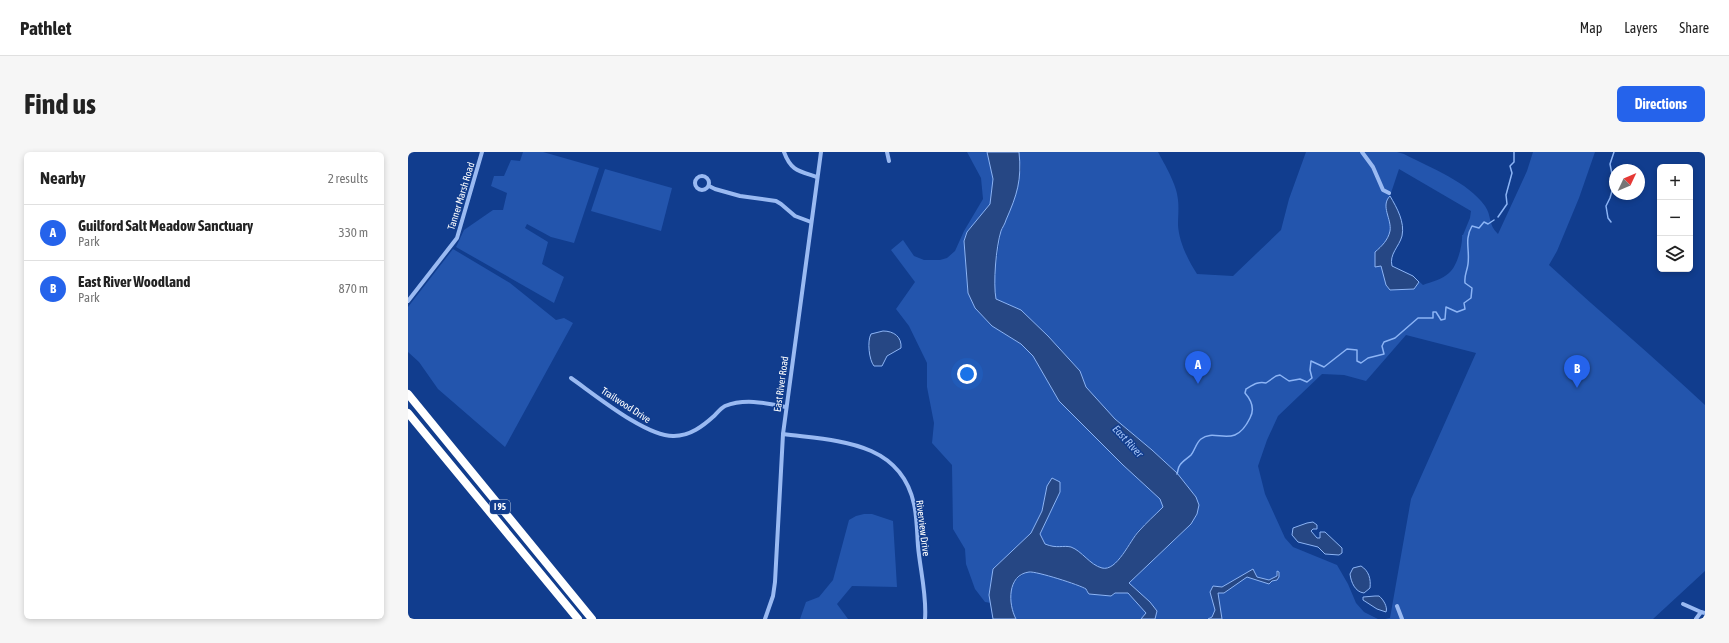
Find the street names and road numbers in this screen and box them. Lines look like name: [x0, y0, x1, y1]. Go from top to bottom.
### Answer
street label: Tanner Marsh Road: [446, 161, 477, 231]
street label: East River Road: [772, 355, 790, 412]
street label: Trailwood Drive: [599, 385, 653, 425]
street label: Riverview Drive: [914, 499, 932, 557]
road number: I 95: [490, 500, 510, 514]

